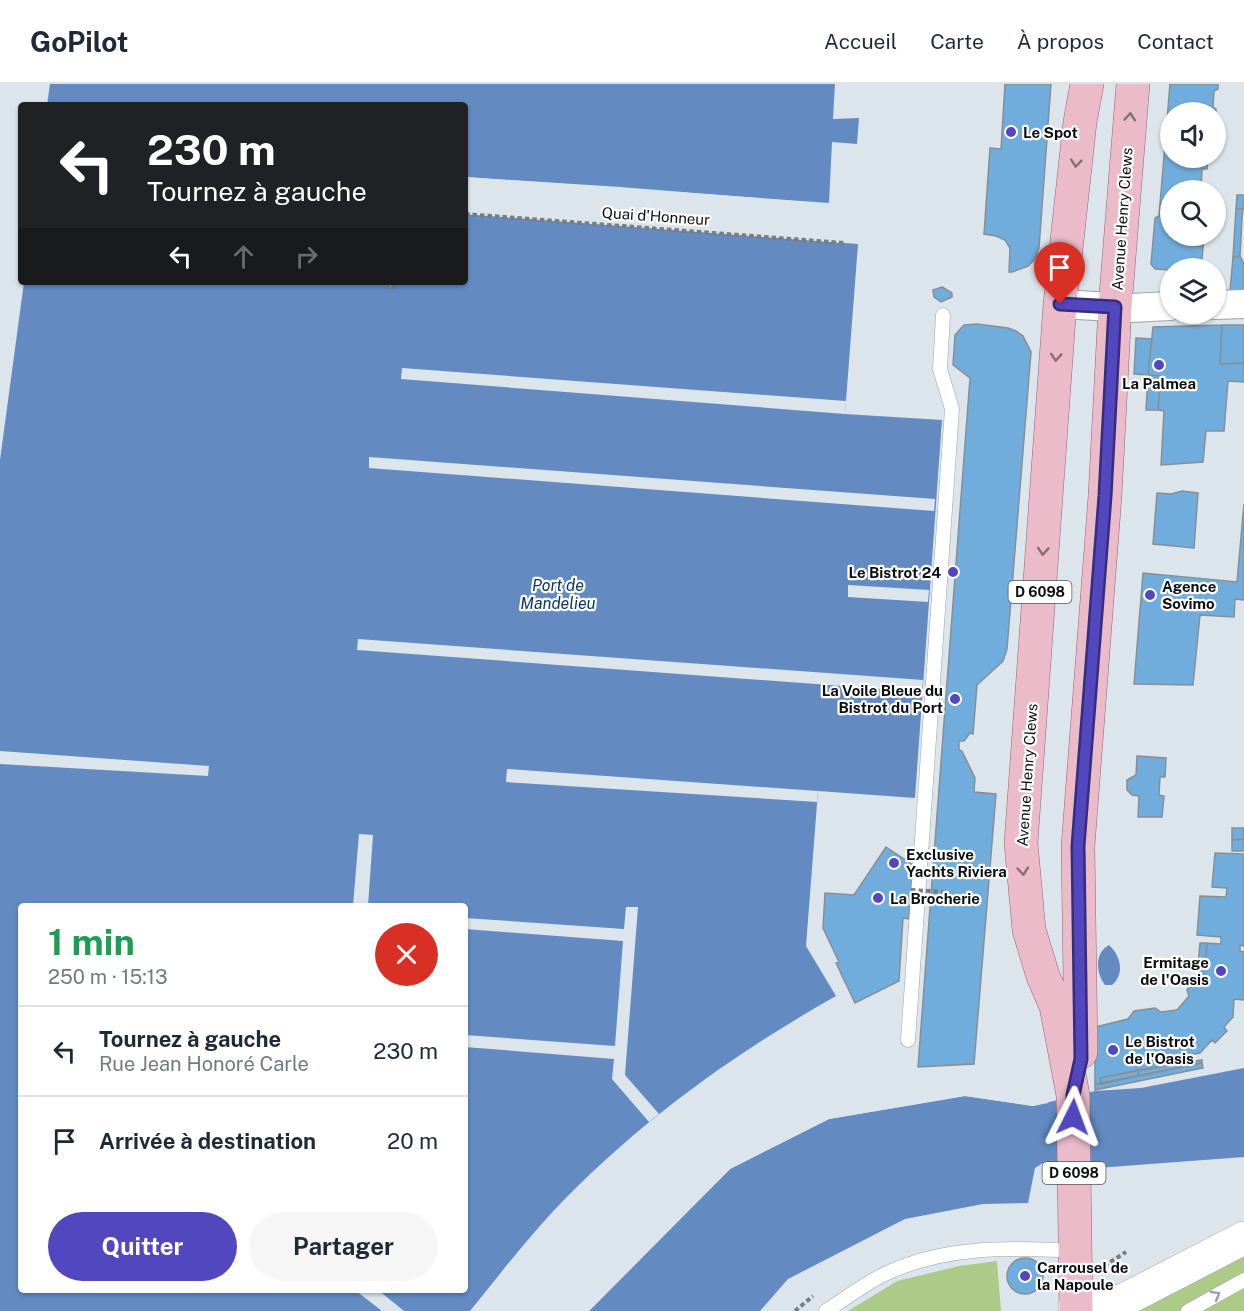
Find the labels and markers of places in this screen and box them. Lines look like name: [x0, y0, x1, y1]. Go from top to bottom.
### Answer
place label: Le Spot: [1023, 124, 1078, 141]
marker: Le Spot: [1004, 125, 1018, 139]
pin: [1034, 242, 1085, 304]
marker: La Palmea: [1152, 358, 1166, 372]
place label: La Palmea: [1122, 375, 1196, 392]
place label: Le Bistrot 24: [849, 564, 941, 581]
marker: Le Bistrot 24: [946, 565, 960, 579]
place label: Agence Sovimo: [1162, 578, 1216, 612]
marker: Agence Sovimo: [1143, 588, 1157, 602]
place label: La Voile Bleue du Bistrot du Port: [822, 682, 943, 716]
marker: La Voile Bleue du Bistrot du Port: [948, 692, 962, 706]
place label: Exclusive Yachts Riviera: [906, 846, 1007, 880]
marker: Exclusive Yachts Riviera: [887, 856, 901, 870]
place label: La Brocherie: [890, 890, 980, 907]
marker: La Brocherie: [871, 891, 885, 905]
place label: Ermitage de l'Oasis: [1140, 954, 1209, 988]
marker: Ermitage de l'Oasis: [1214, 964, 1228, 978]
place label: Le Bistrot de l'Oasis: [1125, 1033, 1195, 1067]
marker: Le Bistrot de l'Oasis: [1106, 1043, 1120, 1057]
place label: Carrousel de la Napoule: [1037, 1259, 1128, 1293]
marker: Carrousel de la Napoule: [1018, 1269, 1032, 1283]

